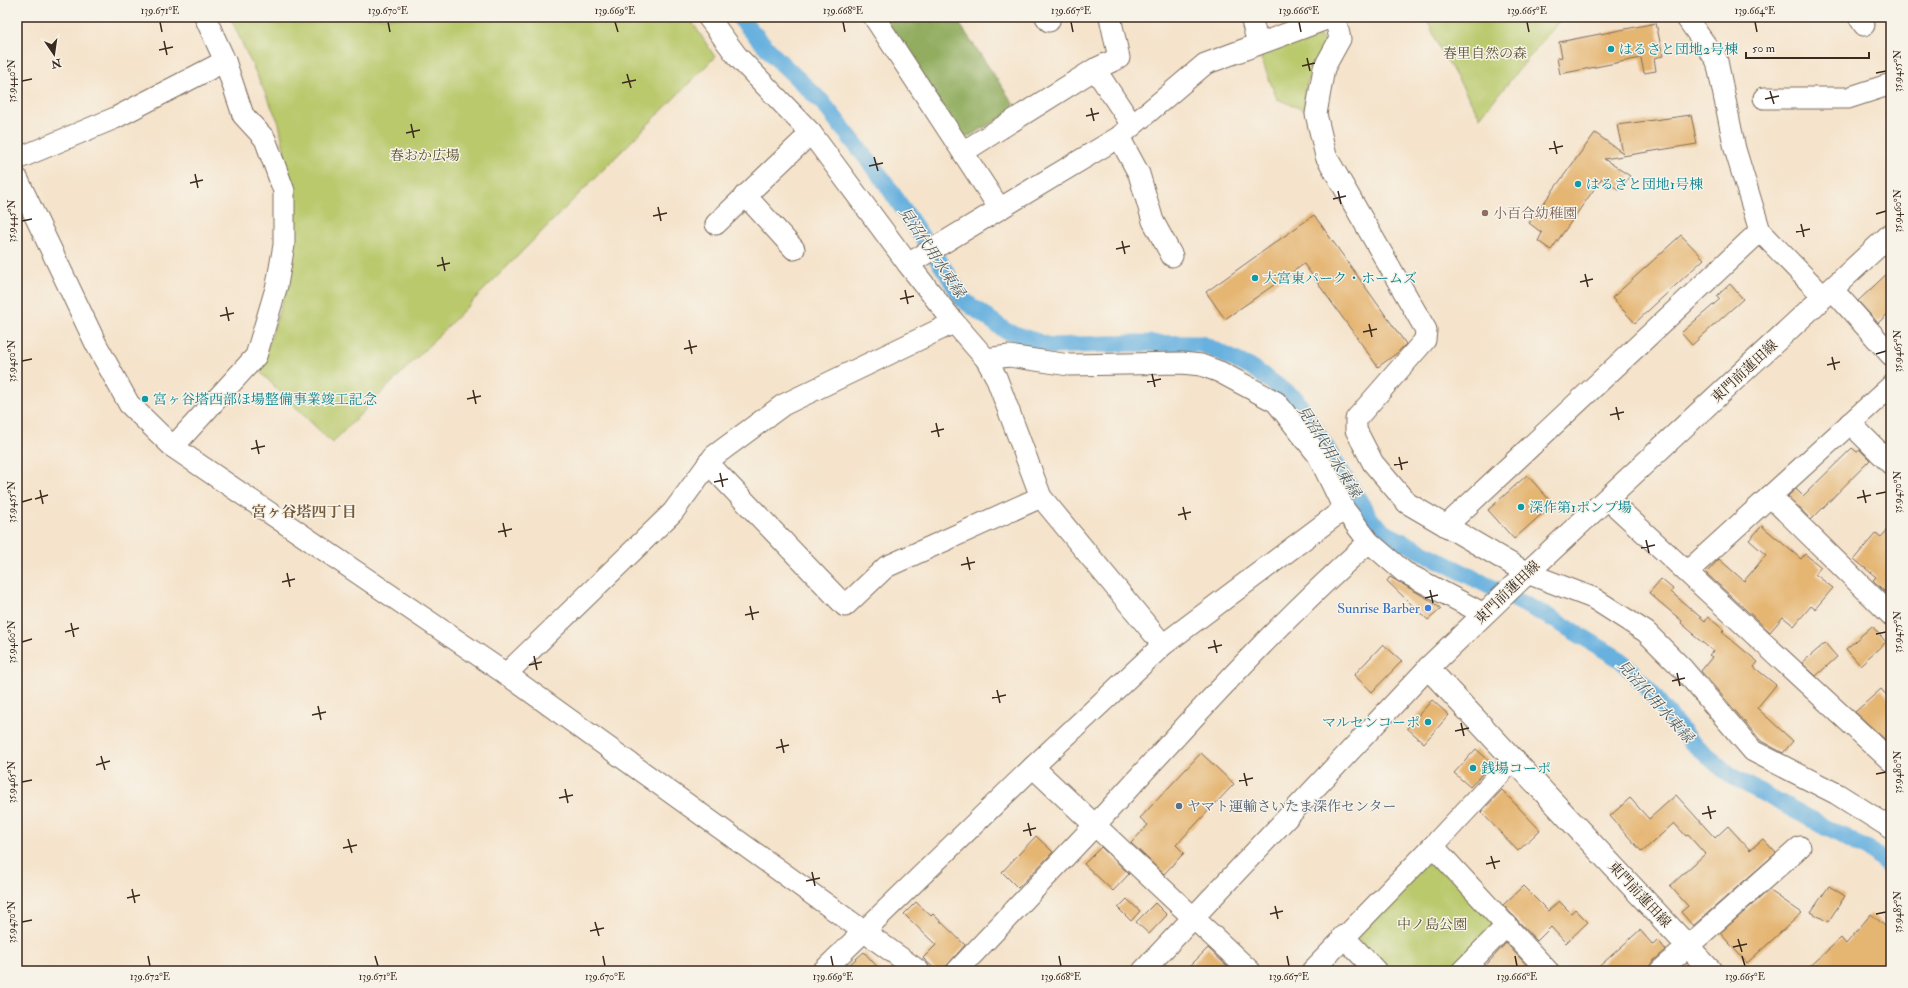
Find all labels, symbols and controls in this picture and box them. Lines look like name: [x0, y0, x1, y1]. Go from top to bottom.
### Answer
text: 139.671°E: [141, 5, 179, 17]
text: 139.670°E: [368, 5, 408, 17]
text: 139.669°E: [595, 5, 635, 17]
text: 139.668°E: [823, 5, 863, 17]
text: 139.667°E: [1051, 5, 1091, 17]
text: 139.666°E: [1279, 5, 1319, 17]
text: 139.665°E: [1507, 5, 1547, 17]
text: 139.664°E: [1735, 5, 1775, 17]
north arrow: [34, 34, 74, 74]
scale bar: [1746, 34, 1869, 60]
place label: はるさと団地2号棟: [1619, 41, 1738, 58]
text: 50 m: [1752, 41, 1776, 56]
marker: はるさと団地2号棟: [1606, 44, 1616, 54]
park label: 春里自然の森: [1443, 45, 1527, 62]
text: 35.9455°N: [1892, 50, 1904, 92]
text: N: [49, 56, 63, 71]
text: 35.9440°N: [6, 59, 18, 103]
park label: 春おか広場: [390, 147, 460, 164]
place label: はるさと団地1号棟: [1586, 176, 1703, 193]
marker: はるさと団地1号棟: [1573, 179, 1583, 189]
text: 35.9460°N: [1892, 189, 1904, 233]
text: 35.9445°N: [6, 200, 18, 242]
water label: 見沼代用水東縁: [894, 203, 970, 303]
place label: 小百合幼稚園: [1493, 205, 1577, 222]
marker: 小百合幼稚園: [1480, 208, 1490, 218]
place label: 大宮東パーク・ホームズ: [1263, 270, 1417, 287]
marker: 大宮東パーク・ホームズ: [1250, 273, 1260, 283]
text: 35.9465°N: [1892, 330, 1904, 372]
street label: 東門前蓮田線: [1708, 337, 1781, 406]
text: 35.9450°N: [6, 340, 18, 382]
place label: 宮ヶ谷塔西部ほ場整備事業竣工記念: [153, 391, 377, 408]
marker: 宮ヶ谷塔西部ほ場整備事業竣工記念: [140, 394, 150, 404]
water label: 見沼代用水東縁: [1293, 402, 1366, 503]
text: 35.9470°N: [1892, 471, 1904, 513]
text: 35.9455°N: [6, 481, 18, 523]
place label: 深作第1ポンプ場: [1529, 499, 1632, 516]
marker: 深作第1ポンプ場: [1516, 502, 1526, 512]
district label: 宮ヶ谷塔四丁目: [251, 503, 357, 522]
street label: 東門前蓮田線: [1471, 557, 1543, 628]
place label: Sunrise Barber: [1337, 600, 1421, 617]
marker: Sunrise Barber: [1423, 603, 1433, 613]
text: 35.9475°N: [1892, 611, 1904, 653]
text: 35.9460°N: [6, 620, 18, 664]
water label: 見沼代用水東縁: [1612, 656, 1698, 748]
place label: マルセンコーポ: [1322, 714, 1420, 731]
marker: マルセンコーポ: [1423, 717, 1433, 727]
text: 35.9480°N: [1892, 751, 1904, 793]
place label: 銭場コーポ: [1481, 760, 1551, 777]
text: 35.9465°N: [6, 761, 18, 803]
marker: 銭場コーポ: [1468, 763, 1478, 773]
place label: ヤマト運輸さいたま深作センター: [1187, 798, 1396, 815]
marker: ヤマト運輸さいたま深作センター: [1174, 801, 1184, 811]
street label: 東門前蓮田線: [1605, 858, 1674, 931]
text: 35.9485°N: [1892, 891, 1904, 933]
text: 35.9470°N: [6, 901, 18, 943]
park label: 中ノ島公園: [1397, 916, 1467, 933]
text: 139.672°E: [130, 971, 170, 983]
text: 139.671°E: [359, 971, 397, 983]
text: 139.670°E: [585, 971, 625, 983]
text: 139.669°E: [813, 971, 853, 983]
text: 139.668°E: [1041, 971, 1081, 983]
text: 139.667°E: [1269, 971, 1309, 983]
text: 139.666°E: [1497, 971, 1537, 983]
text: 139.665°E: [1725, 971, 1765, 983]

